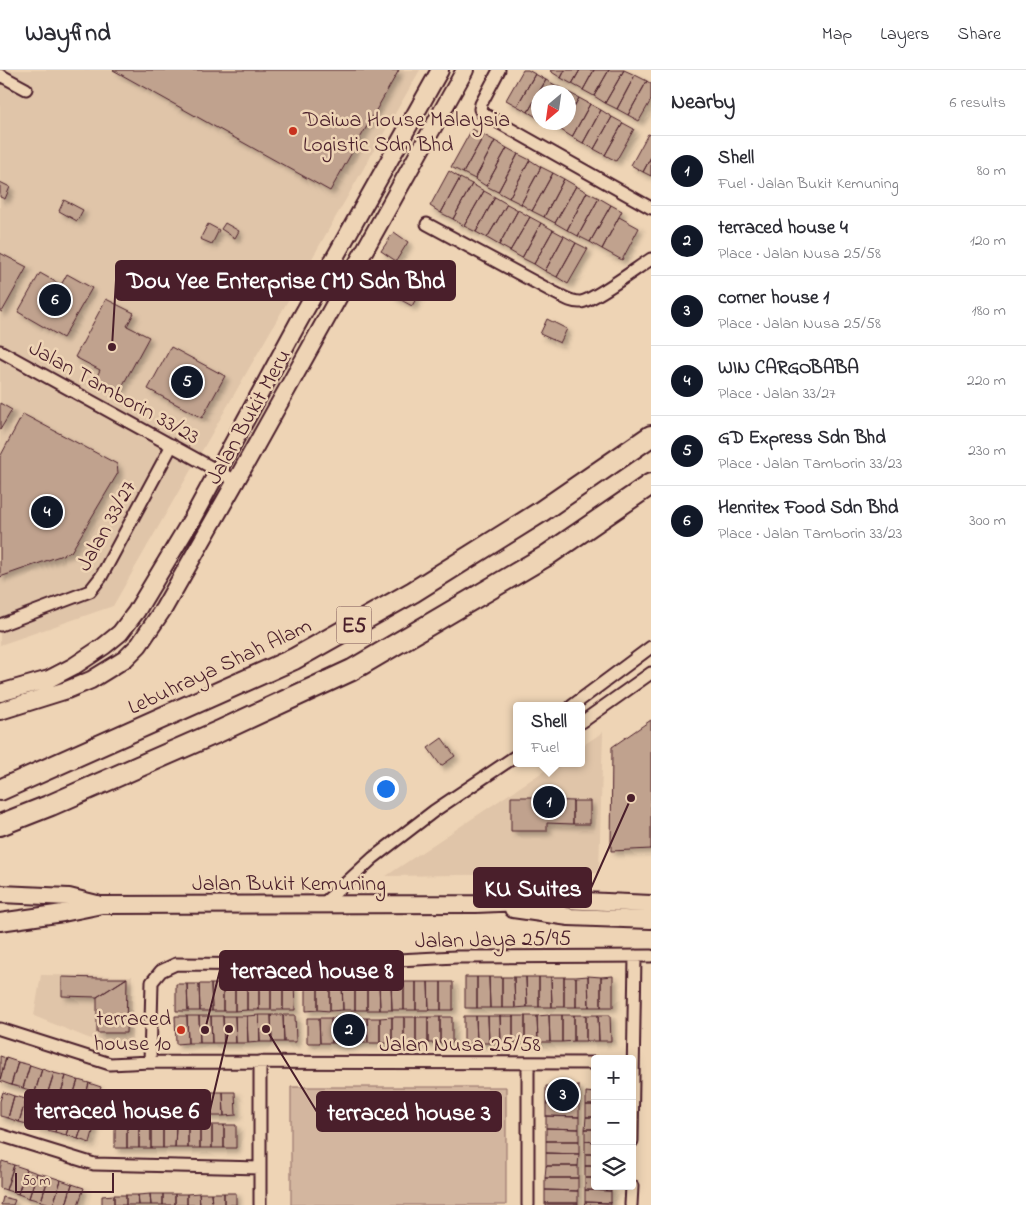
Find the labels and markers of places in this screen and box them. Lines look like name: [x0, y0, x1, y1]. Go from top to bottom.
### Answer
place label: Daiwa House Malaysia Logistic Sdn Bhd: [302, 105, 510, 163]
marker: Daiwa House Malaysia Logistic Sdn Bhd: [287, 125, 299, 137]
callout: Dou Yee Enterprise (M) Sdn Bhd: [116, 261, 455, 300]
pin: 6: [39, 281, 71, 319]
pin: 5: [171, 363, 203, 401]
pin: 4: [31, 493, 63, 531]
pin: 1: [533, 783, 565, 821]
callout: KU Suites: [474, 868, 591, 907]
callout: terraced house 8: [220, 951, 403, 990]
place label: terraced house 10: [94, 1004, 171, 1061]
pin: 2: [333, 1011, 365, 1049]
marker: terraced house 10: [175, 1024, 187, 1036]
pin: 3: [547, 1076, 579, 1114]
callout: terraced house 6: [25, 1090, 210, 1129]
callout: terraced house 3: [317, 1092, 501, 1131]

